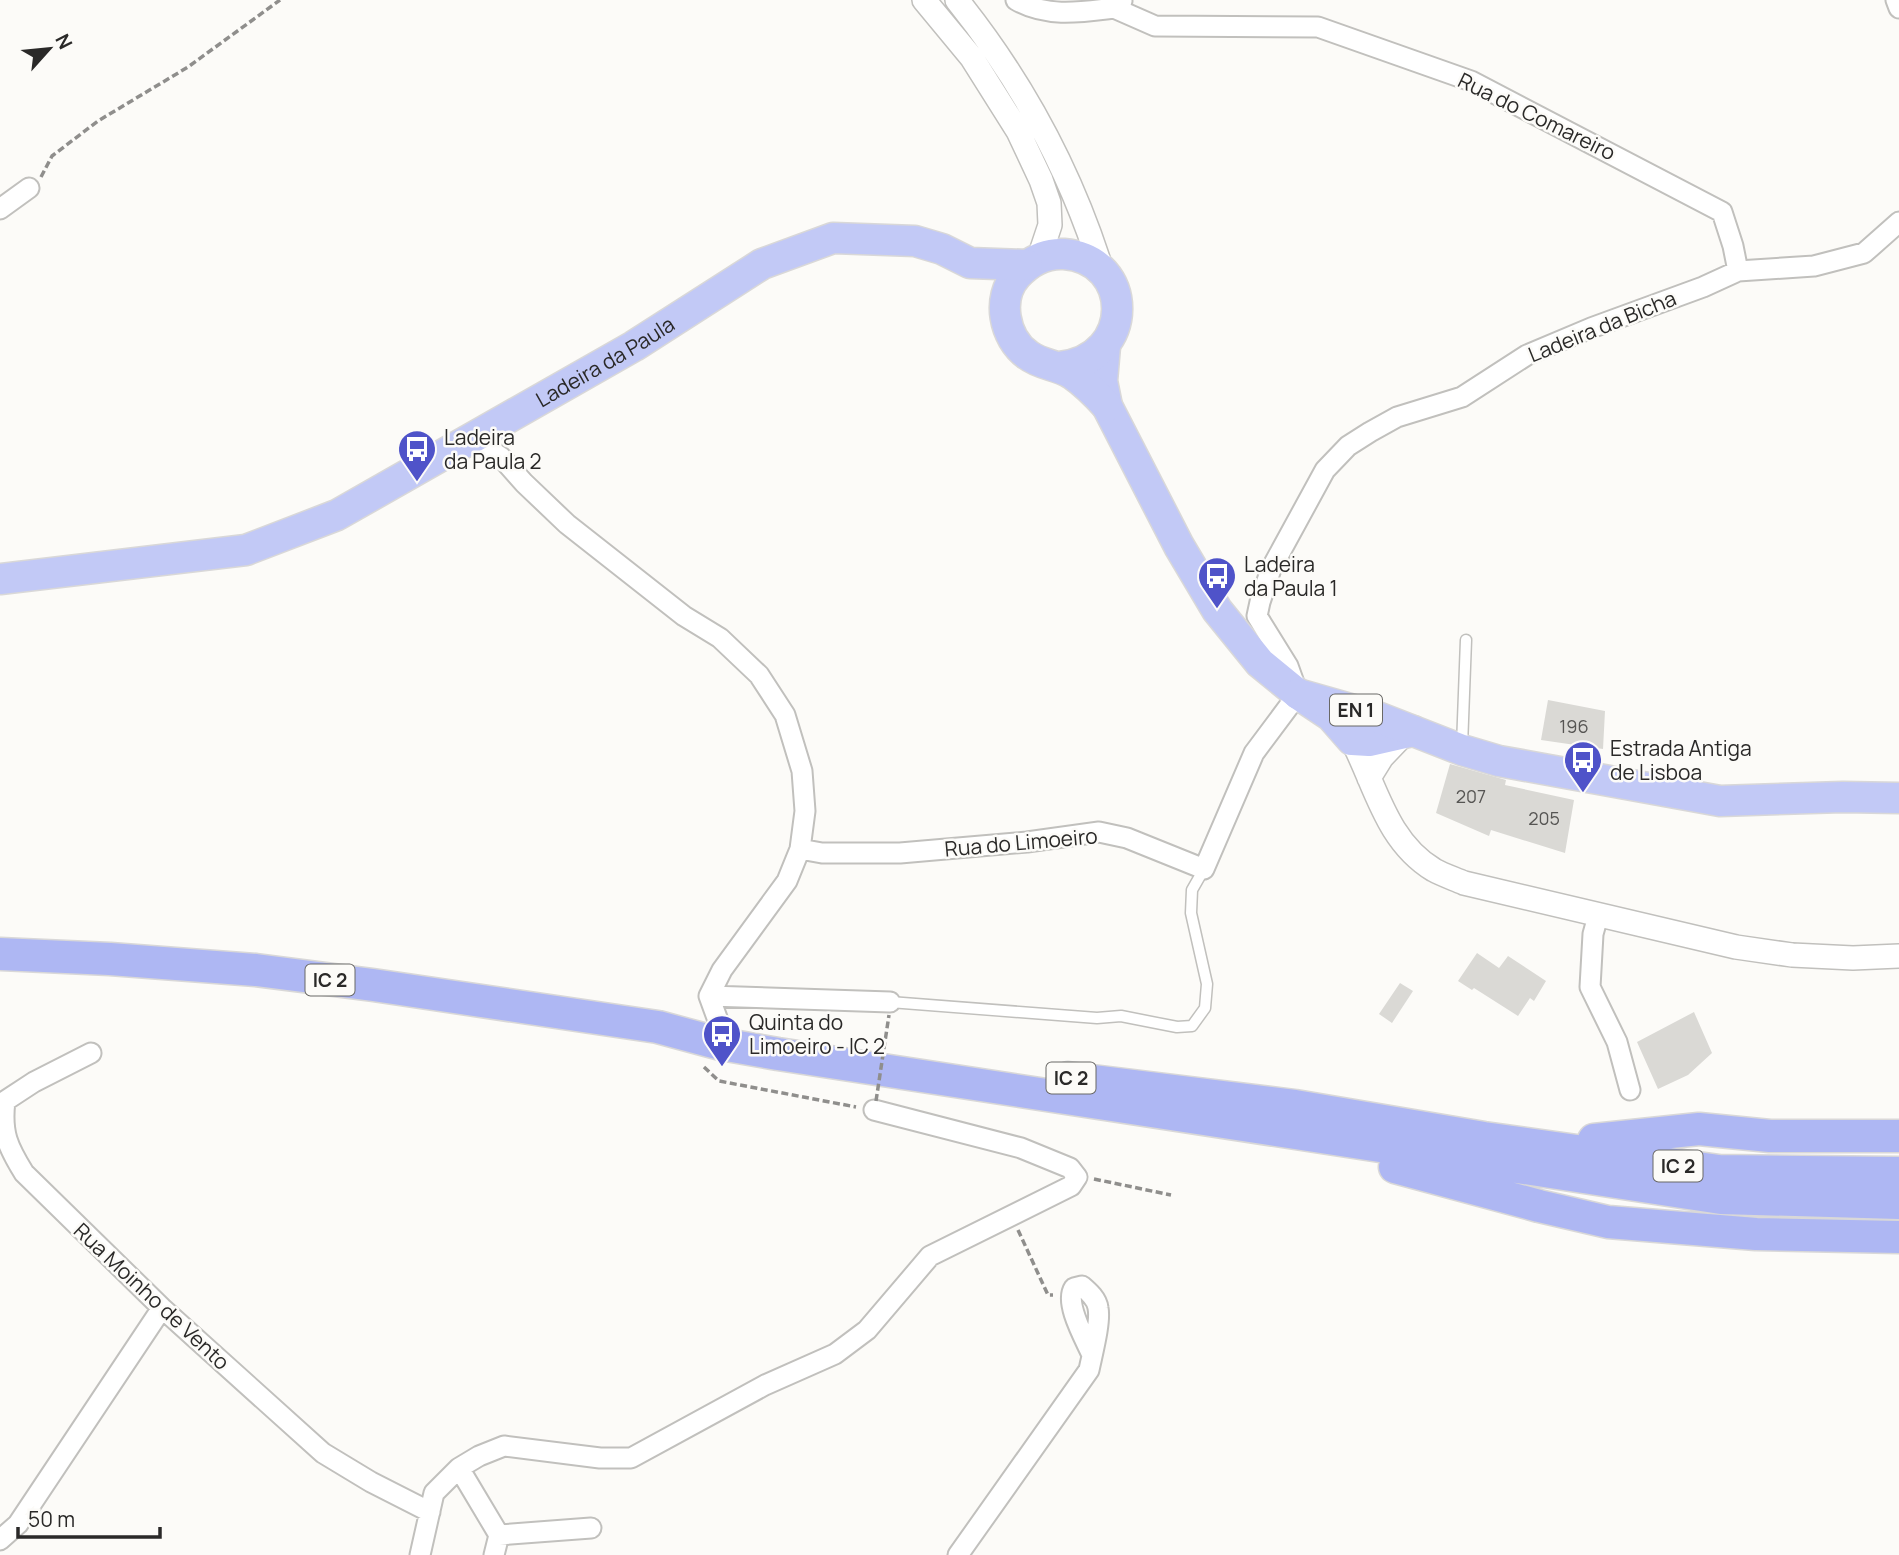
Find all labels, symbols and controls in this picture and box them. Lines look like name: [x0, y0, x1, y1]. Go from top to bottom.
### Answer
north arrow: [14, 14, 84, 84]
text: N: [49, 29, 79, 53]
street label: Rua do Comareiro: [1454, 66, 1620, 166]
street label: Ladeira da Bicha: [1524, 284, 1680, 368]
street label: Ladeira da Paula: [531, 310, 680, 413]
place label: Ladeira da Paula 2: [444, 423, 541, 475]
bus stop icon: Ladeira da Paula 2: [396, 428, 438, 483]
place label: Ladeira da Paula 1: [1244, 550, 1338, 602]
bus stop icon: Ladeira da Paula 1: [1196, 555, 1238, 610]
road number: EN 1: [1330, 694, 1382, 726]
house number: 196: [1559, 714, 1589, 738]
place label: Estrada Antiga de Lisboa: [1610, 734, 1752, 786]
bus stop icon: Estrada Antiga de Lisboa: [1562, 739, 1604, 794]
house number: 207: [1456, 784, 1486, 808]
house number: 205: [1528, 806, 1560, 830]
street label: Rua do Limoeiro: [943, 821, 1099, 863]
road number: IC 2: [306, 964, 354, 996]
place label: Quinta do Limoeiro - IC 2: [749, 1008, 885, 1060]
bus stop icon: Quinta do Limoeiro - IC 2: [701, 1013, 743, 1068]
road number: IC 2: [1046, 1062, 1096, 1094]
road number: IC 2: [1654, 1150, 1702, 1182]
street label: Rua Moinho de Vento: [68, 1216, 236, 1376]
scale bar: [18, 1496, 159, 1540]
text: 50 m: [28, 1505, 75, 1533]

